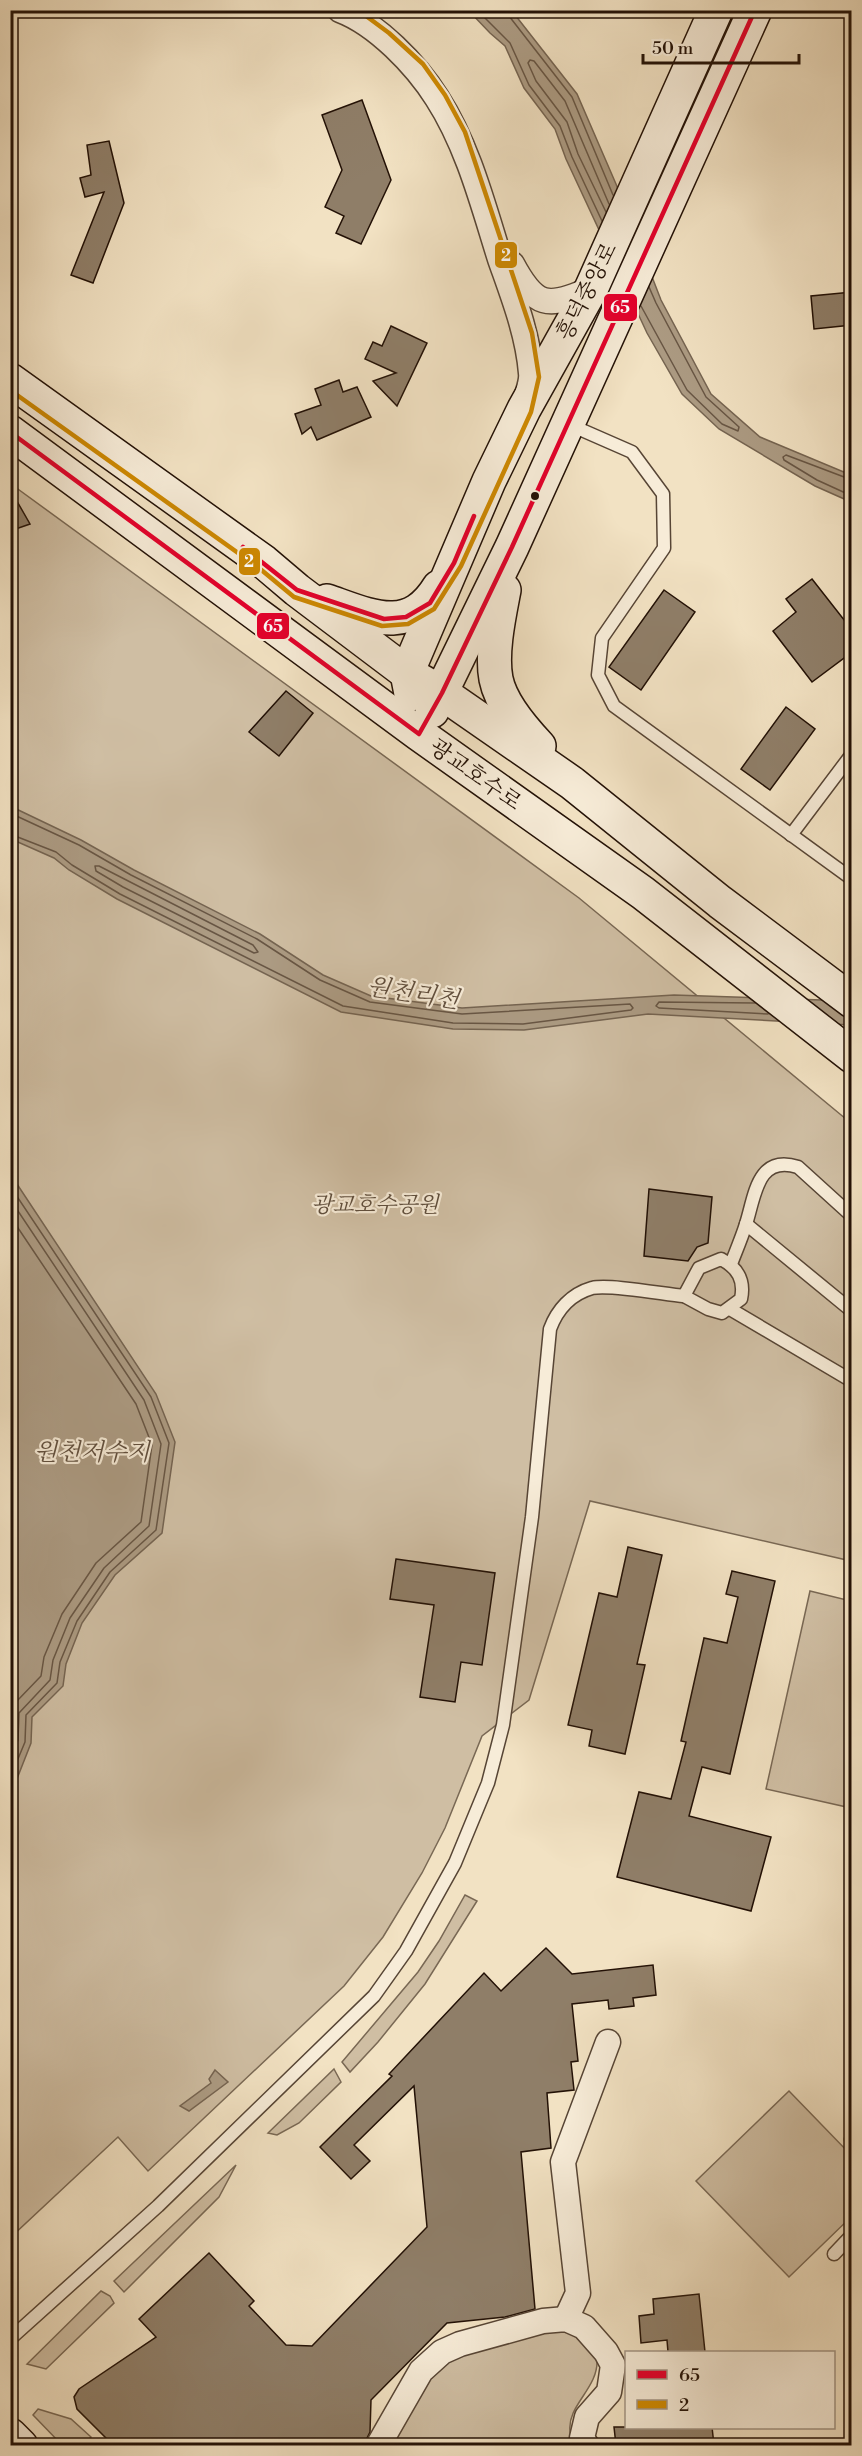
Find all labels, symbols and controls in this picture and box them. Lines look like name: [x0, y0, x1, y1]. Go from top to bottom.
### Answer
scale bar: [643, 27, 799, 65]
text: 50 m: [652, 37, 694, 60]
street label: 흥덕중앙로: [551, 238, 623, 345]
line badge: 2: [494, 241, 518, 269]
text: 2: [501, 246, 511, 266]
line badge: 65: [603, 293, 638, 322]
text: 65: [610, 298, 630, 318]
unlabelled marker: [529, 490, 541, 502]
line badge: 2: [238, 547, 261, 576]
text: 2: [244, 552, 254, 572]
line badge: 65: [256, 612, 290, 640]
text: 65: [263, 617, 283, 637]
street label: 광교호수로: [424, 734, 526, 817]
water label: 원천리천: [365, 972, 463, 1016]
park label: 광교호수공원: [311, 1192, 441, 1219]
water label: 원천저수지: [34, 1438, 152, 1468]
legend: [625, 2351, 835, 2429]
text: 65: [679, 2364, 700, 2387]
text: 2: [679, 2394, 689, 2417]

